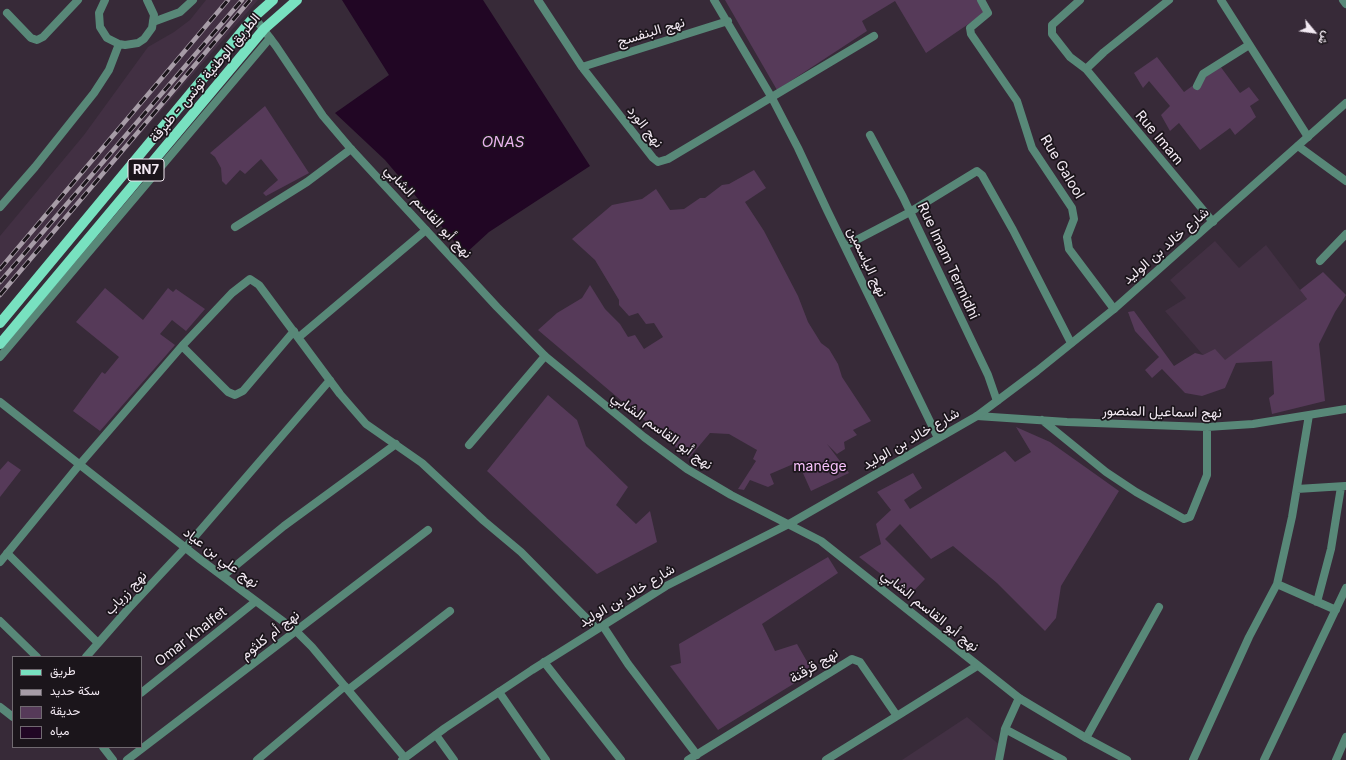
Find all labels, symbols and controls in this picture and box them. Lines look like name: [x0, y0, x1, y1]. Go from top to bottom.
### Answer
street label: الطريق الوطنية تونس - طبرقة: [146, 10, 264, 146]
north arrow: [1294, 12, 1334, 52]
street label: نهج البنفسج: [615, 14, 687, 50]
text: ش: [1315, 29, 1334, 47]
street label: نهج الورد: [623, 103, 667, 151]
street label: Rue Imam: [1132, 107, 1186, 169]
street label: Rue Galool: [1036, 132, 1088, 202]
water label: ONAS: [482, 133, 524, 151]
road number: RN7: [128, 159, 164, 181]
street label: نهج أبو القاسم الشابي: [381, 162, 475, 262]
street label: Rue Imam Termidhi: [914, 200, 982, 322]
street label: شارع خالد بن الوليد: [1119, 204, 1213, 288]
street label: نهج الياسمين: [843, 224, 891, 300]
street label: نهج أبو القاسم الشابي: [608, 389, 716, 473]
street label: نهج اسماعيل المنصور: [1102, 403, 1222, 421]
street label: شارع خالد بن الوليد: [860, 405, 962, 473]
park label: manége: [793, 459, 847, 475]
street label: نهج علي بن عياد: [180, 524, 262, 592]
street label: شارع خالد بن الوليد: [576, 561, 678, 631]
street label: نهج أبو القاسم الشابي: [878, 566, 982, 656]
street label: نهج زرياب: [101, 567, 151, 619]
street label: Omar Khalfet: [152, 604, 230, 670]
street label: نهج أم كلثوم: [237, 607, 303, 663]
street label: نهج قرقنة: [787, 645, 841, 687]
legend: [12, 656, 142, 748]
text: طريق: [50, 663, 75, 678]
text: سكة حديد: [50, 683, 100, 698]
text: حديقة: [50, 703, 80, 718]
text: مياه: [50, 723, 69, 738]

